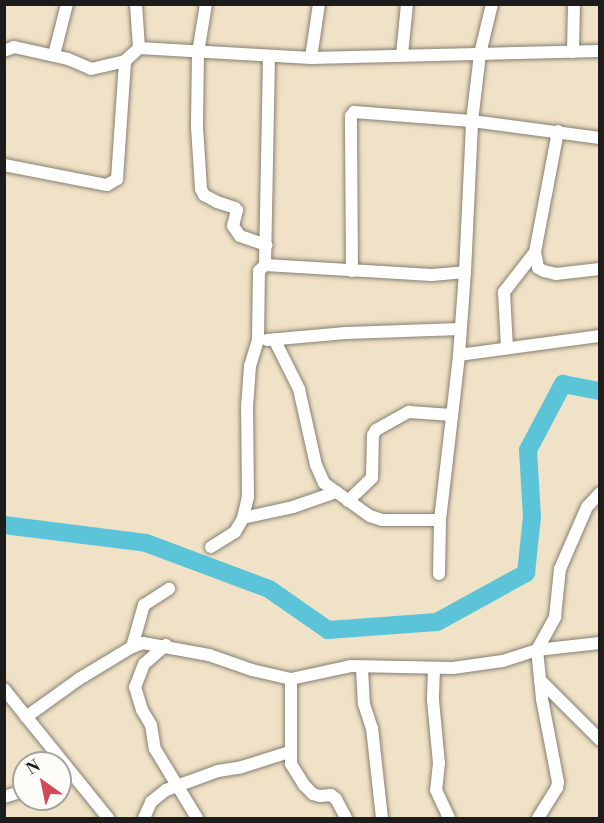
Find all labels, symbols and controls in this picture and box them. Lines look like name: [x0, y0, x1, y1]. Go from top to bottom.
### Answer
north arrow: [12, 751, 72, 811]
text: N: [23, 756, 44, 779]

